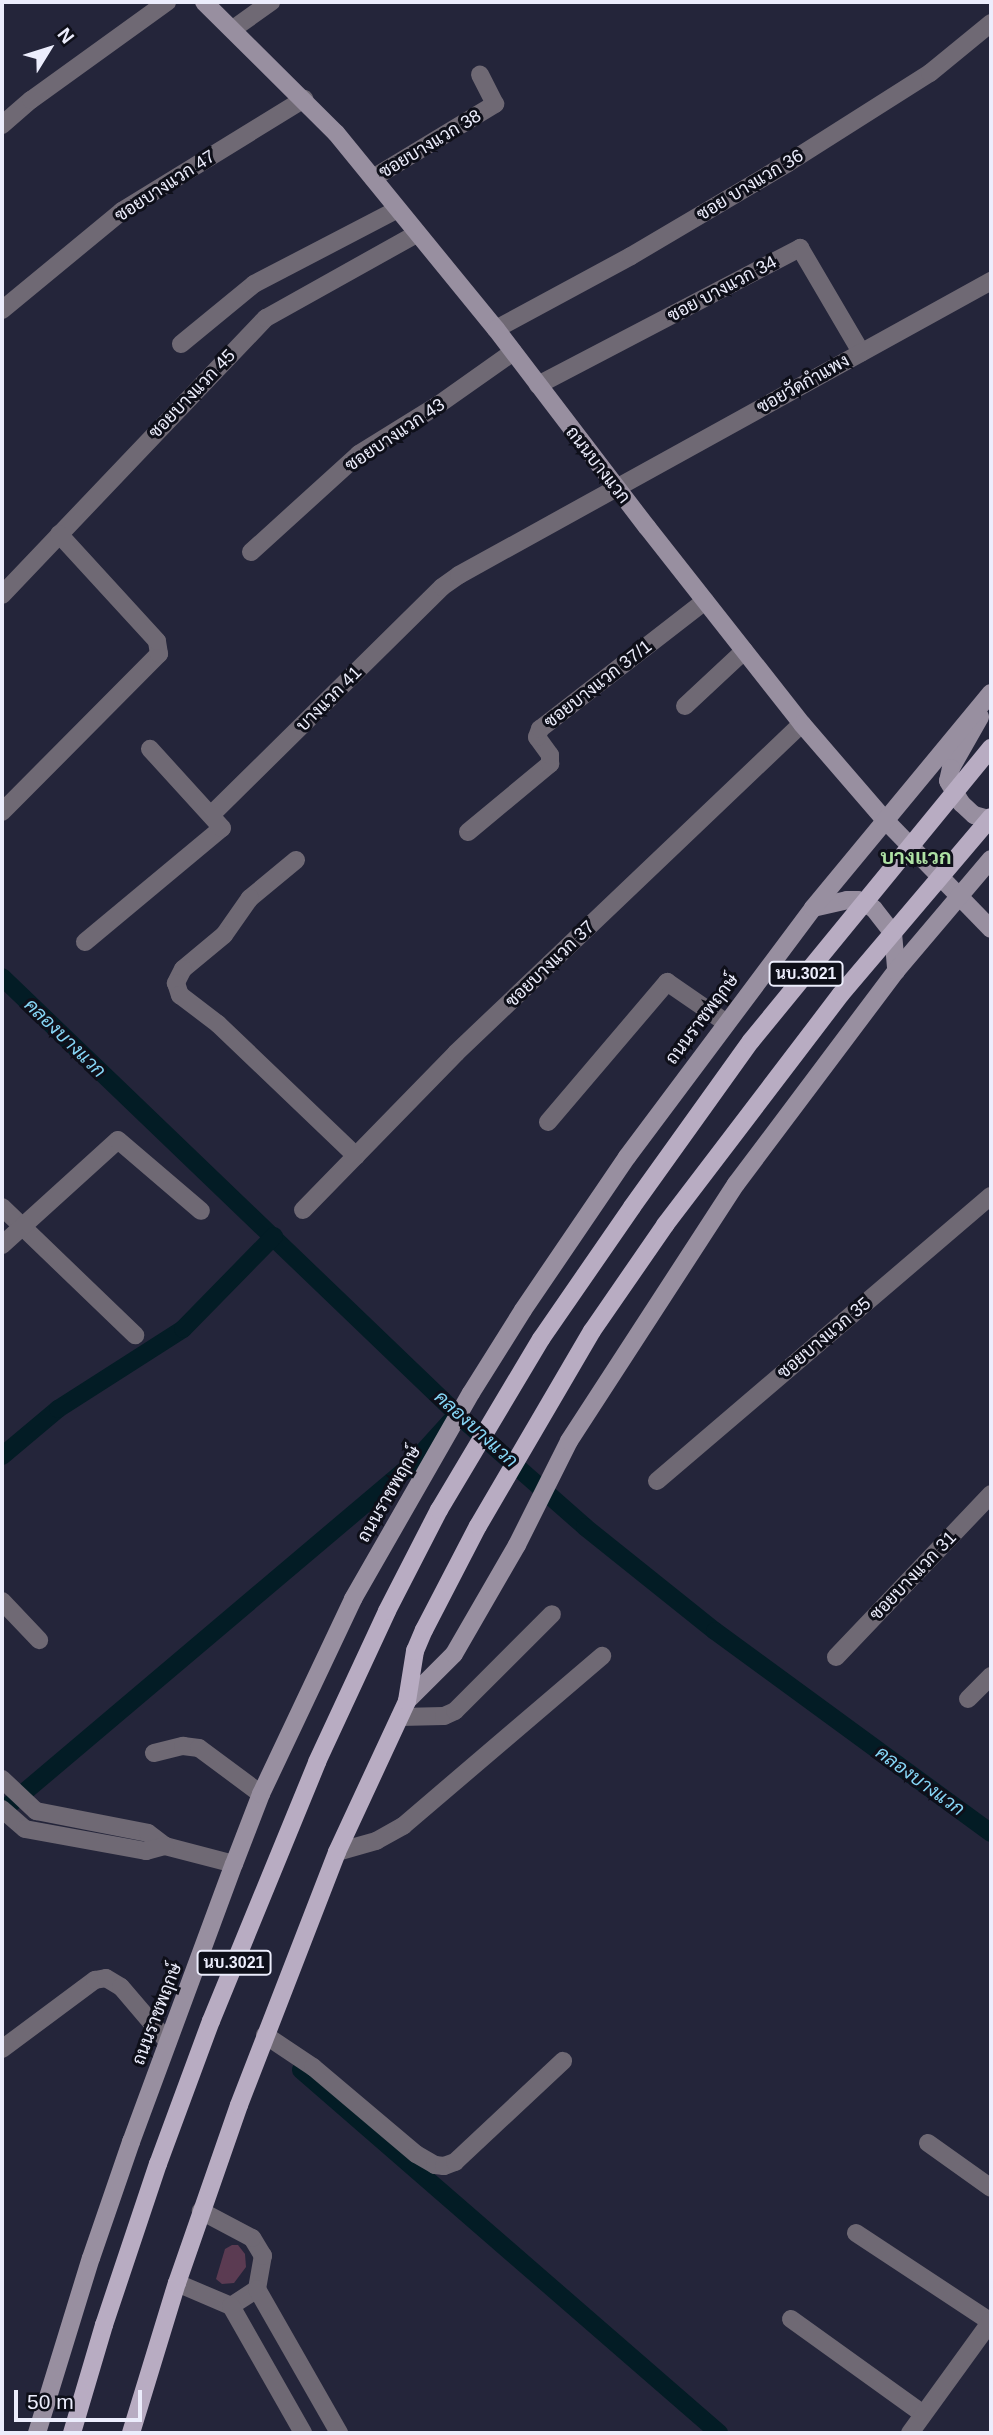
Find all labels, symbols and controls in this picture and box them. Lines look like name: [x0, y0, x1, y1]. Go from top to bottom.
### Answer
north arrow: [14, 14, 84, 84]
text: N: [53, 24, 78, 48]
street label: ซอยบางแวก 38: [375, 105, 485, 183]
street label: ซอยบางแวก 47: [111, 145, 219, 227]
street label: ซอย บางแวก 36: [693, 145, 807, 225]
street label: ซอย บางแวก 34: [664, 251, 780, 327]
street label: ซอยบางแวก 45: [144, 345, 240, 443]
street label: ซอยวัดกำแพง: [753, 350, 853, 418]
street label: ซอยบางแวก 43: [341, 394, 449, 476]
street label: ถนนบางแวก: [561, 422, 635, 508]
street label: ซอยบางแวก 37/1: [540, 635, 656, 733]
street label: บางแวก 41: [292, 662, 366, 736]
district label: บางแวก: [880, 844, 952, 870]
street label: ซอยบางแวก 37: [501, 916, 599, 1012]
road number: นบ.3021: [768, 962, 844, 986]
street label: ถนนราชพฤกษ์: [661, 969, 743, 1069]
water label: คลองบางแวก: [20, 994, 110, 1082]
street label: ซอยบางแวก 35: [773, 1293, 875, 1383]
water label: คลองบางแวก: [430, 1386, 522, 1472]
street label: ถนนราชพฤกษ์: [353, 1442, 425, 1546]
street label: ซอยบางแวก 31: [865, 1527, 961, 1625]
water label: คลองบางแวก: [871, 1741, 969, 1821]
road number: นบ.3021: [196, 1951, 272, 1976]
street label: ถนนราชพฤกษ์: [128, 1960, 186, 2068]
scale bar: [18, 2376, 145, 2420]
text: 50 m: [27, 2390, 74, 2413]

